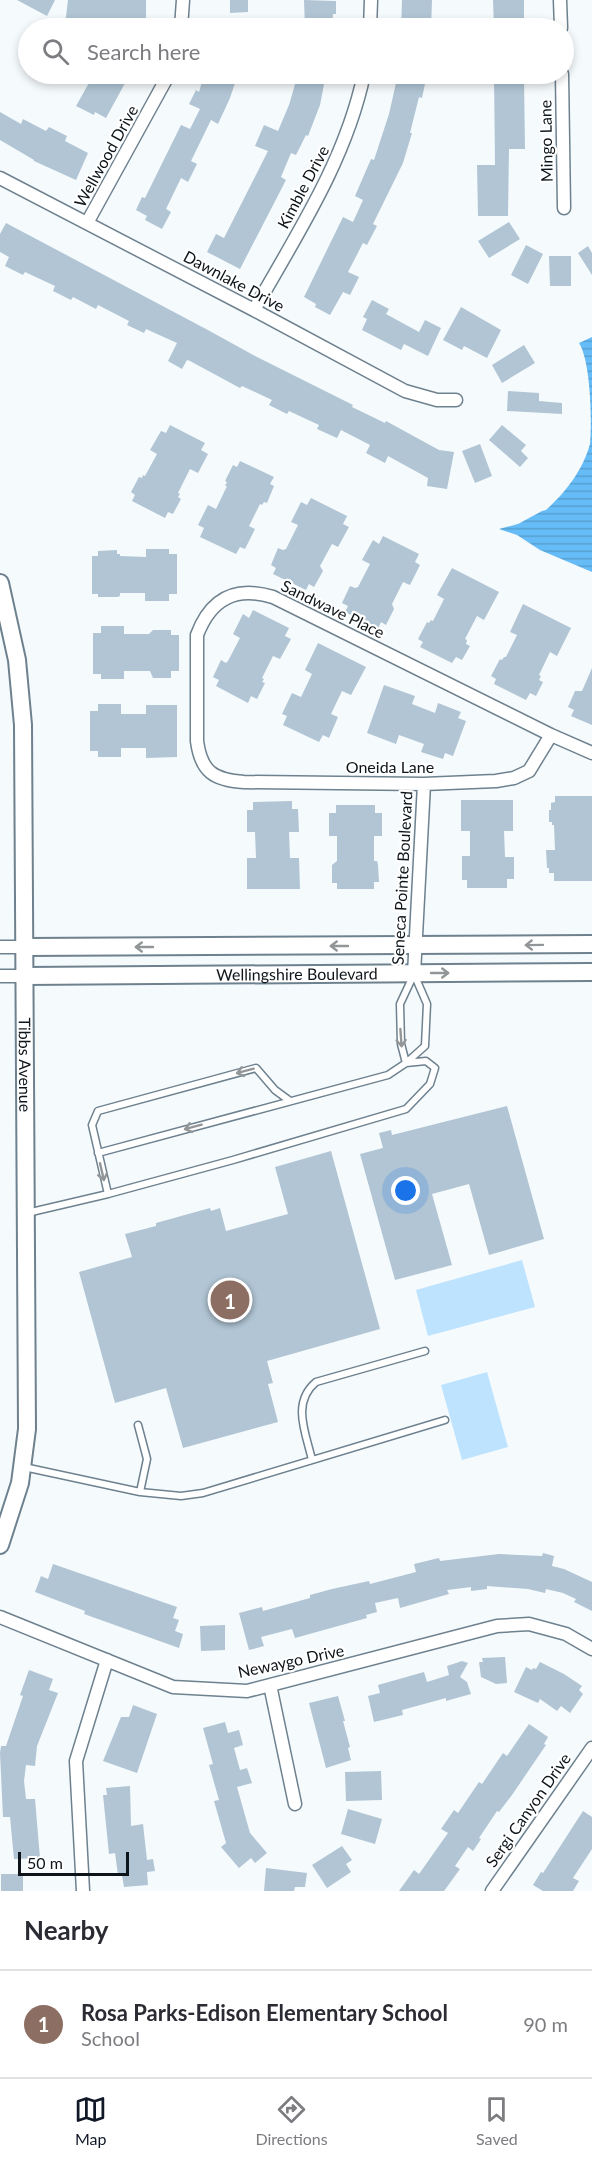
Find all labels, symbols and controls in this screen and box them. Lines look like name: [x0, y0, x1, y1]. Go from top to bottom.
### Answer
search box: [18, 18, 574, 84]
icon: search: [39, 35, 72, 68]
text: Search here: [87, 38, 200, 65]
street label: Mingo Lane: [535, 100, 556, 182]
street label: Wellwood Drive: [70, 102, 141, 210]
street label: Kimble Drive: [273, 142, 332, 231]
street label: Dawnlake Drive: [181, 246, 288, 315]
street label: Sandwave Place: [279, 575, 388, 642]
street label: Oneida Lane: [346, 757, 434, 776]
street label: Seneca Pointe Boulevard: [387, 791, 416, 965]
one-way arrow: [524, 939, 544, 951]
one-way arrow: [134, 941, 154, 953]
one-way arrow: [329, 941, 349, 952]
street label: Wellingshire Boulevard: [216, 964, 378, 984]
one-way arrow: [430, 967, 450, 979]
street label: Tibbs Avenue: [16, 1017, 35, 1112]
one-way arrow: [396, 1028, 407, 1047]
one-way arrow: [236, 1066, 255, 1077]
one-way arrow: [183, 1122, 202, 1134]
one-way arrow: [97, 1162, 109, 1181]
your location: [391, 1176, 420, 1205]
pin: 1: [210, 1278, 250, 1322]
street label: Newaygo Drive: [236, 1640, 346, 1681]
street label: Sergi Canyon Drive: [481, 1749, 574, 1870]
scale bar: [18, 1849, 129, 1876]
text: 50 m: [27, 1853, 63, 1872]
text: Nearby: [24, 1914, 109, 1946]
text: Rosa Parks-Edison Elementary School: [81, 1999, 448, 2026]
text: 1: [38, 2012, 49, 2036]
text: 90 m: [523, 2012, 568, 2036]
text: School: [81, 2026, 140, 2050]
tab: Map: [74, 2093, 107, 2148]
tab: Directions: [255, 2093, 328, 2148]
tab: Saved: [476, 2093, 518, 2148]

